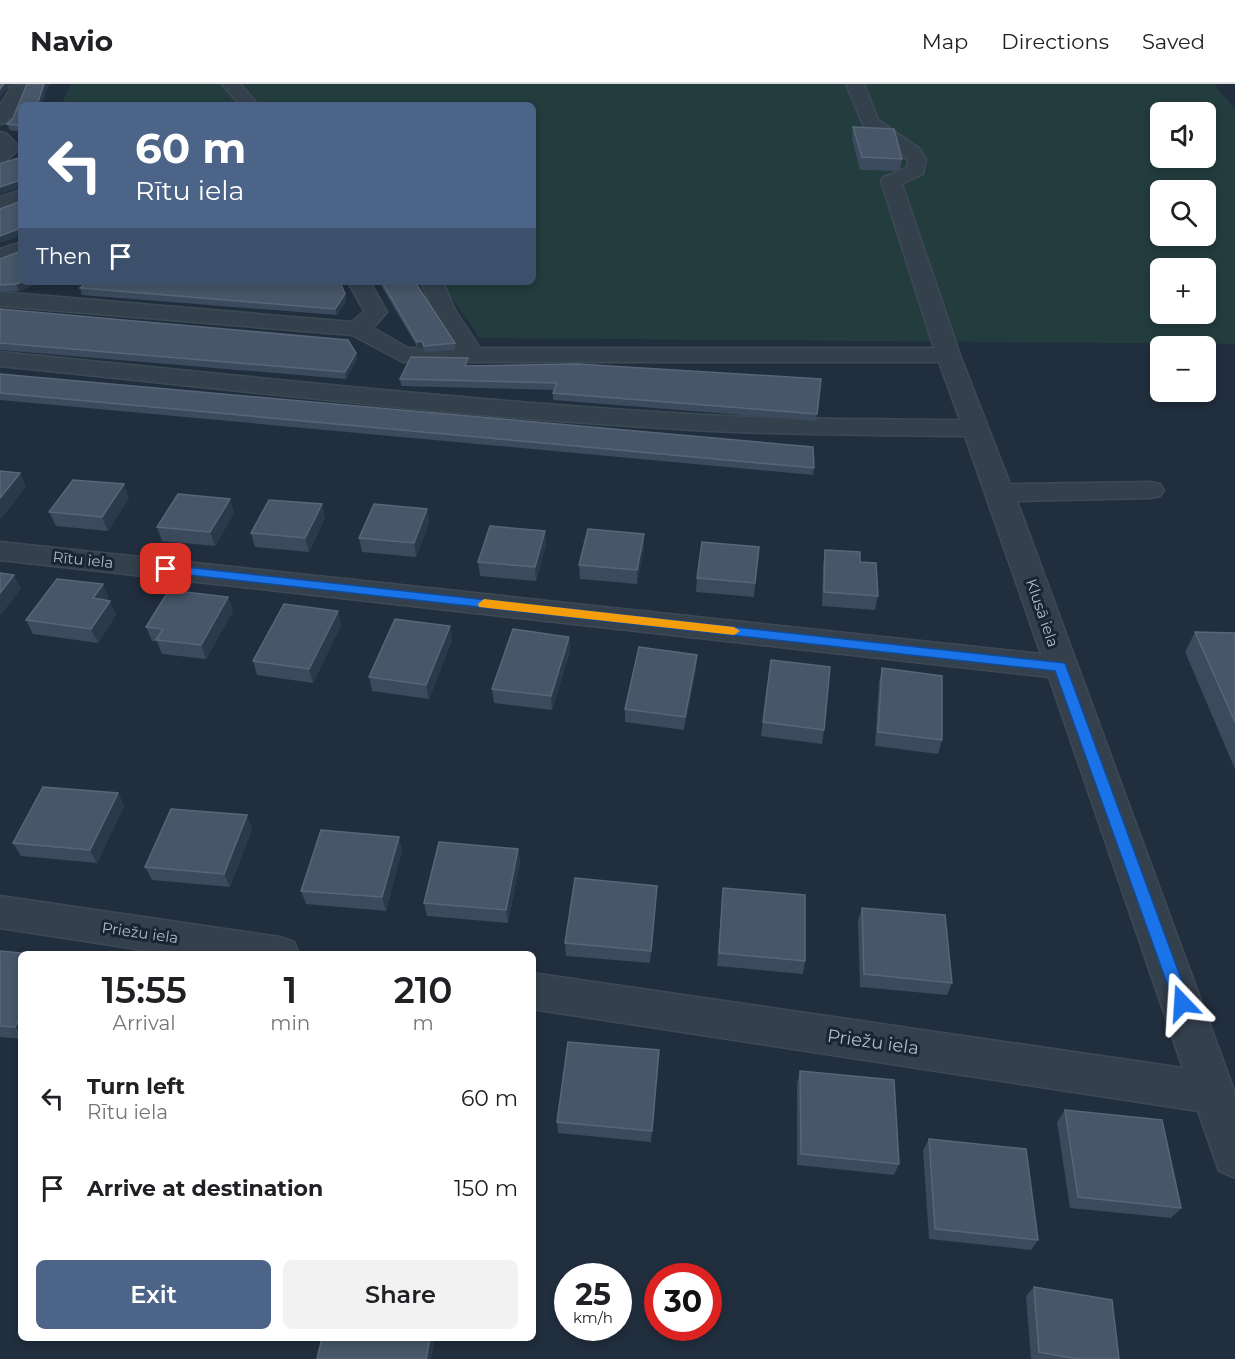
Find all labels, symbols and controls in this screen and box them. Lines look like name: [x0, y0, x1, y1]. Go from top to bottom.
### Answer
text: Navio: [30, 24, 113, 58]
text: Map: [922, 29, 968, 54]
text: Directions: [1001, 29, 1109, 54]
text: Saved: [1142, 29, 1205, 54]
map controls: [1150, 102, 1216, 402]
button: sound: [1150, 102, 1216, 168]
text: 60 m: [135, 122, 246, 174]
icon: left: [36, 126, 114, 204]
text: Rītu iela: [135, 174, 245, 207]
button: search: [1150, 180, 1216, 246]
icon: arrive: [104, 240, 137, 273]
text: Then: [36, 243, 92, 270]
button: +: [1150, 258, 1216, 324]
button: −: [1150, 336, 1216, 402]
pin: [140, 543, 191, 594]
street label: Rītu iela: [52, 547, 114, 572]
icon: arrive: [149, 552, 182, 585]
street label: Klusā iela: [1022, 576, 1063, 649]
street label: Priežu iela: [101, 918, 180, 947]
text: 15:55: [101, 968, 187, 1012]
text: 1: [283, 968, 297, 1012]
text: 210: [394, 968, 453, 1012]
position arrow: [1150, 971, 1214, 1035]
text: Arrival: [113, 1011, 176, 1035]
text: min: [270, 1011, 310, 1035]
text: m: [413, 1011, 434, 1035]
street label: Priežu iela: [826, 1025, 920, 1059]
text: Turn left: [87, 1073, 185, 1100]
icon: left: [36, 1082, 69, 1115]
text: 60 m: [461, 1085, 518, 1112]
text: Rītu iela: [87, 1100, 168, 1124]
icon: arrive: [36, 1172, 69, 1205]
text: Arrive at destination: [87, 1175, 323, 1202]
text: 150 m: [454, 1175, 518, 1202]
button: Exit: [36, 1260, 271, 1329]
button: Share: [283, 1260, 518, 1329]
speed limit sign: 30: [644, 1263, 722, 1341]
text: 25: [575, 1276, 611, 1313]
text: km/h: [573, 1308, 613, 1327]

